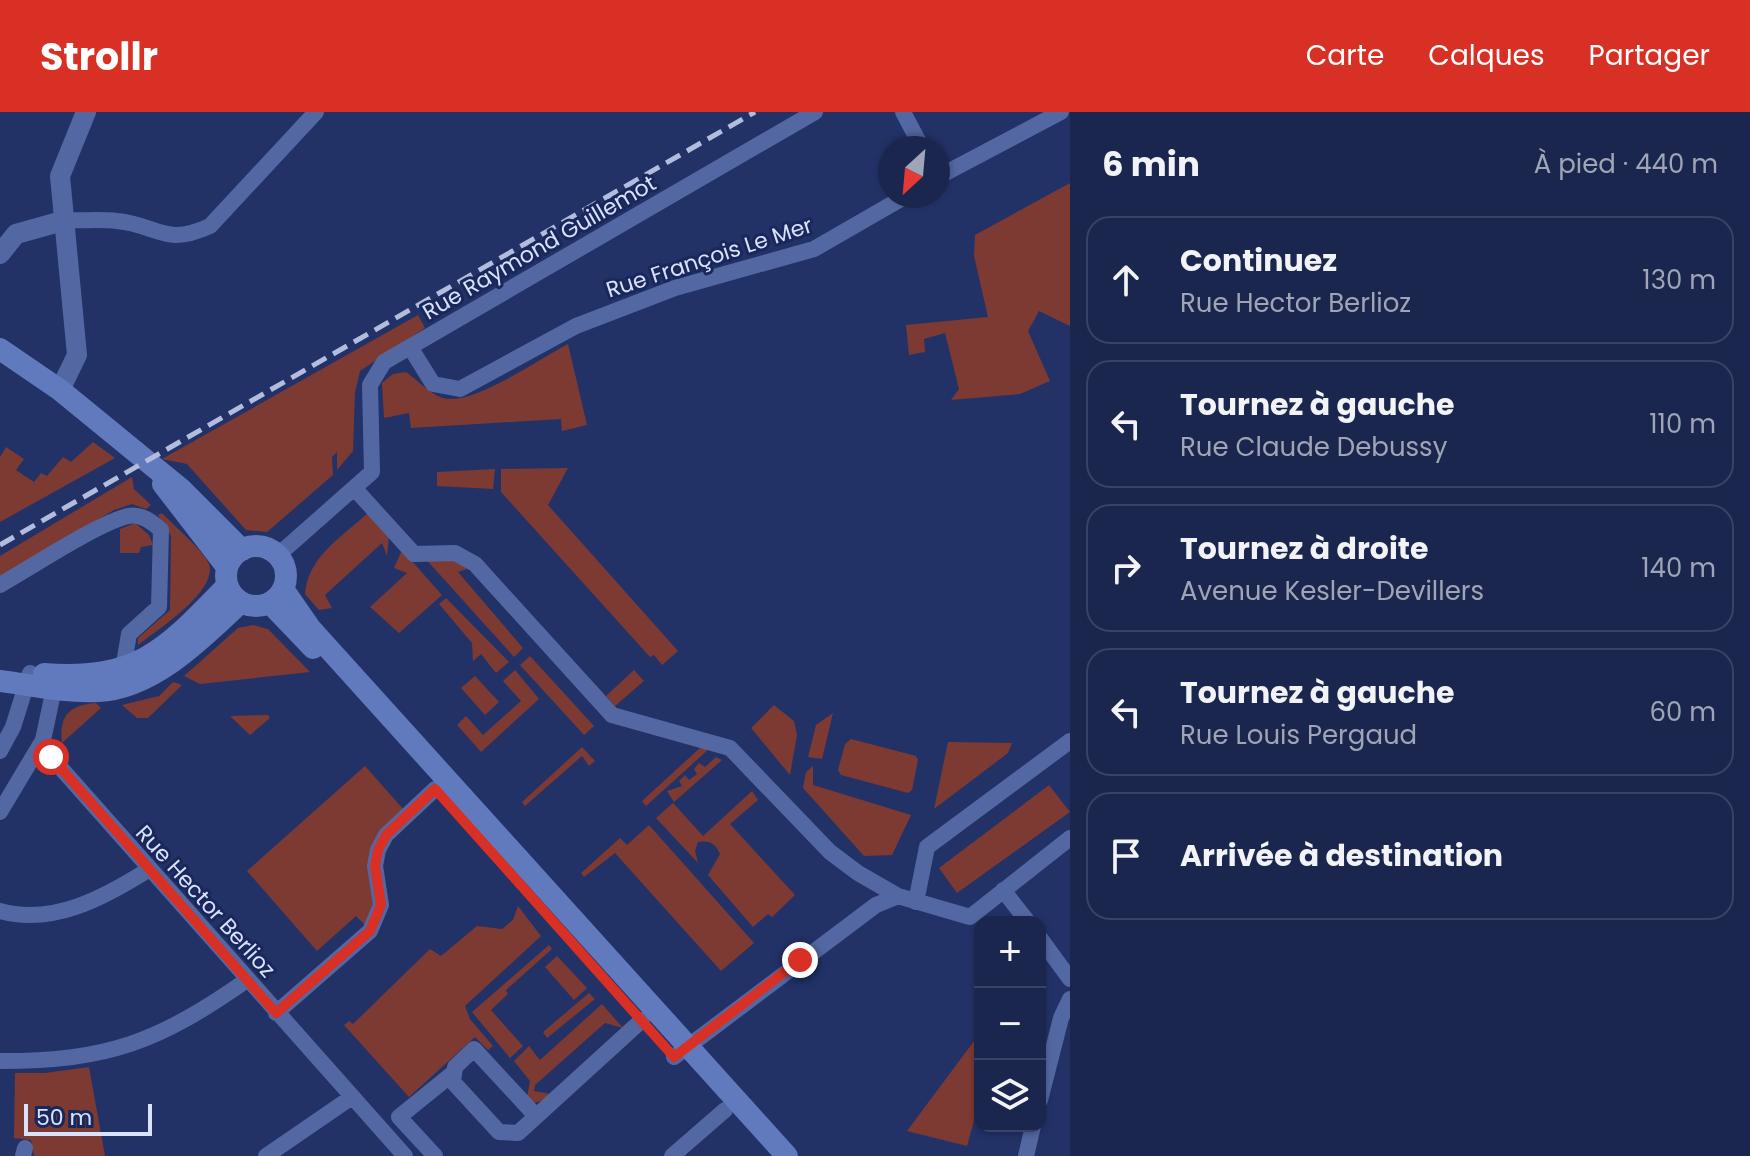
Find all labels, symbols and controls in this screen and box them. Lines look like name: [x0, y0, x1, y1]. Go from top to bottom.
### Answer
text: Strollr: [40, 30, 158, 83]
text: Carte: [1306, 36, 1384, 75]
text: Calques: [1428, 36, 1545, 75]
text: Partager: [1589, 36, 1710, 75]
north arrow: [878, 136, 950, 208]
text: 6 min: [1102, 140, 1200, 188]
text: À pied · 440 m: [1534, 146, 1718, 182]
street label: Rue Raymond Guillemot: [417, 168, 662, 327]
street label: Rue François Le Mer: [602, 209, 816, 305]
text: Continuez: [1180, 239, 1337, 282]
icon: ahead: [1104, 258, 1148, 302]
text: 130 m: [1642, 262, 1716, 298]
text: Rue Hector Berlioz: [1180, 285, 1411, 321]
text: Tournez à gauche: [1180, 383, 1454, 426]
icon: left: [1104, 402, 1148, 446]
text: 110 m: [1649, 406, 1716, 442]
text: Rue Claude Debussy: [1180, 429, 1447, 465]
text: Tournez à droite: [1180, 527, 1428, 570]
icon: right: [1104, 546, 1148, 590]
text: 140 m: [1641, 550, 1716, 586]
text: Avenue Kesler-Devillers: [1180, 573, 1484, 609]
text: Tournez à gauche: [1180, 671, 1454, 714]
icon: left: [1104, 690, 1148, 734]
text: 60 m: [1649, 694, 1716, 730]
text: Rue Louis Pergaud: [1180, 717, 1417, 753]
route start: [33, 739, 69, 775]
street label: Rue Hector Berlioz: [129, 818, 283, 984]
icon: arrive: [1104, 834, 1148, 878]
text: Arrivée à destination: [1180, 834, 1503, 877]
map controls: [974, 916, 1046, 1132]
button: +: [974, 916, 1046, 988]
route end: [782, 942, 818, 978]
button: −: [974, 988, 1046, 1060]
button: layers: [974, 1060, 1046, 1132]
scale bar: [24, 1100, 152, 1136]
text: 50 m: [36, 1102, 92, 1133]

